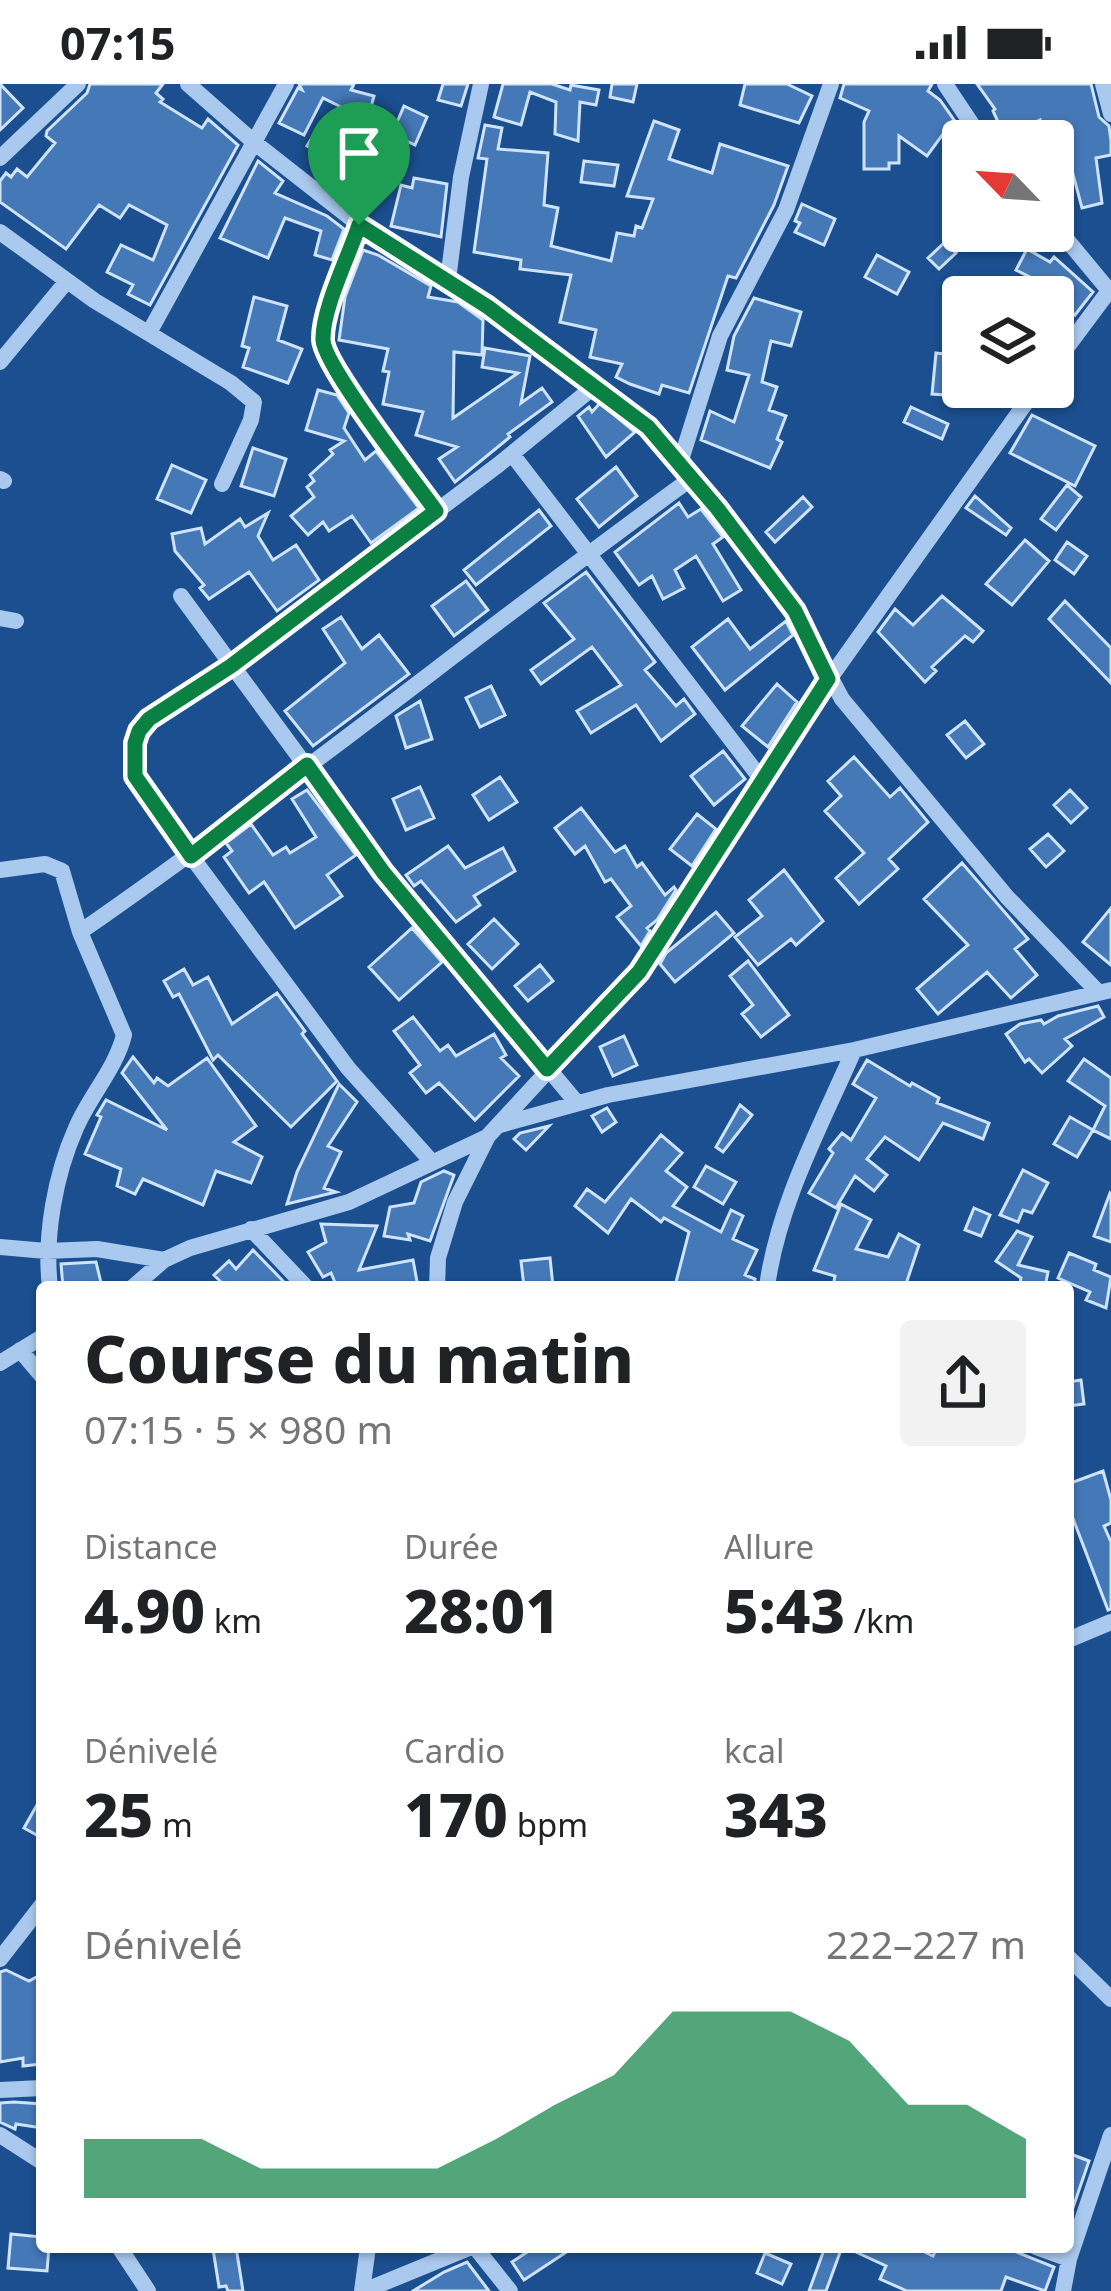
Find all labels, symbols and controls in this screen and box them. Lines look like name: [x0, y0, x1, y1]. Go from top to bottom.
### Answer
text: 07:15: [60, 12, 176, 73]
pin: [308, 102, 410, 225]
icon: arrive: [326, 120, 392, 186]
north arrow: [942, 120, 1074, 252]
map controls: [942, 120, 1074, 408]
button: layers: [942, 276, 1074, 408]
text: Course du matin: [84, 1312, 634, 1402]
button: share: [900, 1320, 1026, 1446]
text: 07:15 · 5 × 980 m: [84, 1402, 393, 1455]
text: Distance: [84, 1524, 218, 1569]
text: Durée: [404, 1524, 499, 1569]
text: Allure: [724, 1524, 814, 1569]
text: 4.90: [84, 1569, 205, 1651]
text: 28:01: [404, 1569, 560, 1651]
text: 5:43: [724, 1569, 845, 1651]
text: km: [205, 1598, 262, 1643]
text: /km: [845, 1598, 914, 1643]
text: Dénivelé: [84, 1728, 218, 1773]
text: Cardio: [404, 1728, 505, 1773]
text: kcal: [724, 1728, 785, 1773]
text: 25: [84, 1773, 153, 1855]
text: 170: [404, 1773, 508, 1855]
text: 343: [724, 1773, 828, 1855]
text: m: [153, 1802, 193, 1847]
text: bpm: [508, 1802, 588, 1847]
text: Dénivelé: [84, 1917, 243, 1970]
text: 222–227 m: [826, 1917, 1026, 1970]

